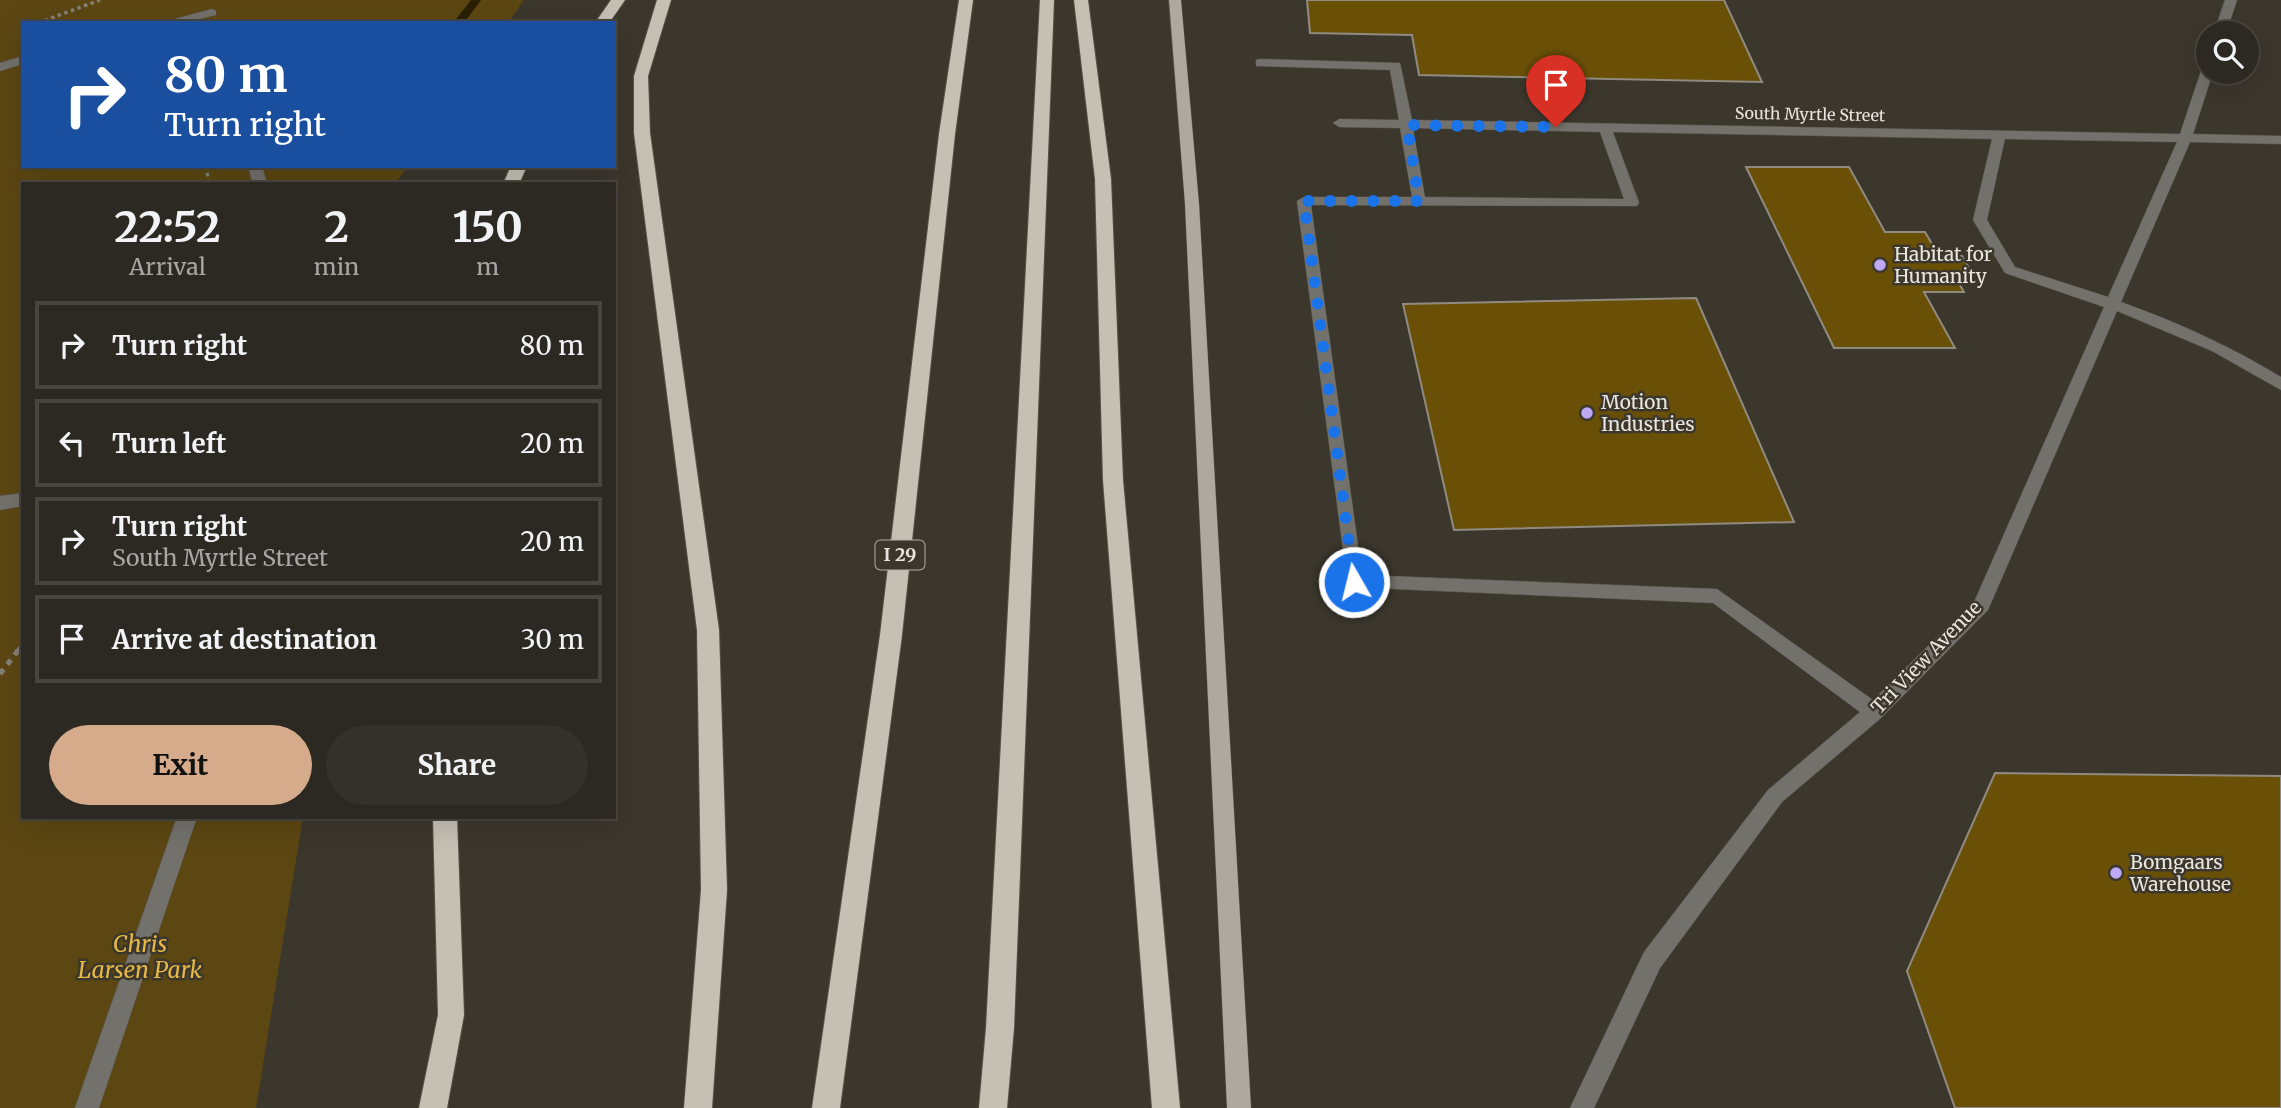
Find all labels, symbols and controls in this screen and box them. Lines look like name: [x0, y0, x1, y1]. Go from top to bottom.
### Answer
map controls: [2196, 21, 2259, 84]
button: search: [2196, 21, 2259, 84]
text: 80 m: [164, 44, 287, 105]
icon: right: [49, 49, 140, 140]
pin: [1526, 55, 1586, 127]
icon: arrive: [1537, 66, 1575, 104]
street label: South Myrtle Street: [1735, 103, 1886, 125]
text: Turn right: [164, 105, 326, 145]
text: 22:52: [114, 201, 221, 253]
text: 2: [324, 201, 349, 253]
text: 150: [453, 201, 523, 253]
place label: Habitat for Humanity: [1894, 242, 1993, 288]
text: Arrival: [129, 252, 206, 281]
text: min: [314, 252, 359, 281]
text: m: [476, 252, 499, 281]
marker: Habitat for Humanity: [1872, 257, 1888, 273]
icon: right: [53, 326, 91, 364]
text: Turn right: [112, 329, 247, 362]
text: 80 m: [520, 329, 584, 362]
place label: Motion Industries: [1601, 390, 1695, 436]
marker: Motion Industries: [1579, 405, 1595, 421]
icon: left: [53, 424, 91, 462]
text: Turn left: [112, 427, 226, 460]
text: 20 m: [520, 427, 584, 460]
text: Turn right: [112, 510, 247, 543]
icon: right: [53, 522, 91, 560]
text: 20 m: [520, 525, 584, 558]
road number: I 29: [876, 540, 925, 570]
text: South Myrtle Street: [112, 543, 328, 572]
position arrow: [1317, 545, 1391, 619]
street label: Tri View Avenue: [1866, 595, 1986, 719]
icon: arrive: [53, 620, 91, 658]
text: Arrive at destination: [112, 623, 377, 656]
text: 30 m: [521, 623, 584, 656]
button: Exit: [49, 725, 312, 805]
button: Share: [326, 725, 588, 805]
place label: Bomgaars Warehouse: [2129, 850, 2231, 896]
marker: Bomgaars Warehouse: [2108, 865, 2124, 881]
park label: Chris Larsen Park: [78, 929, 203, 984]

